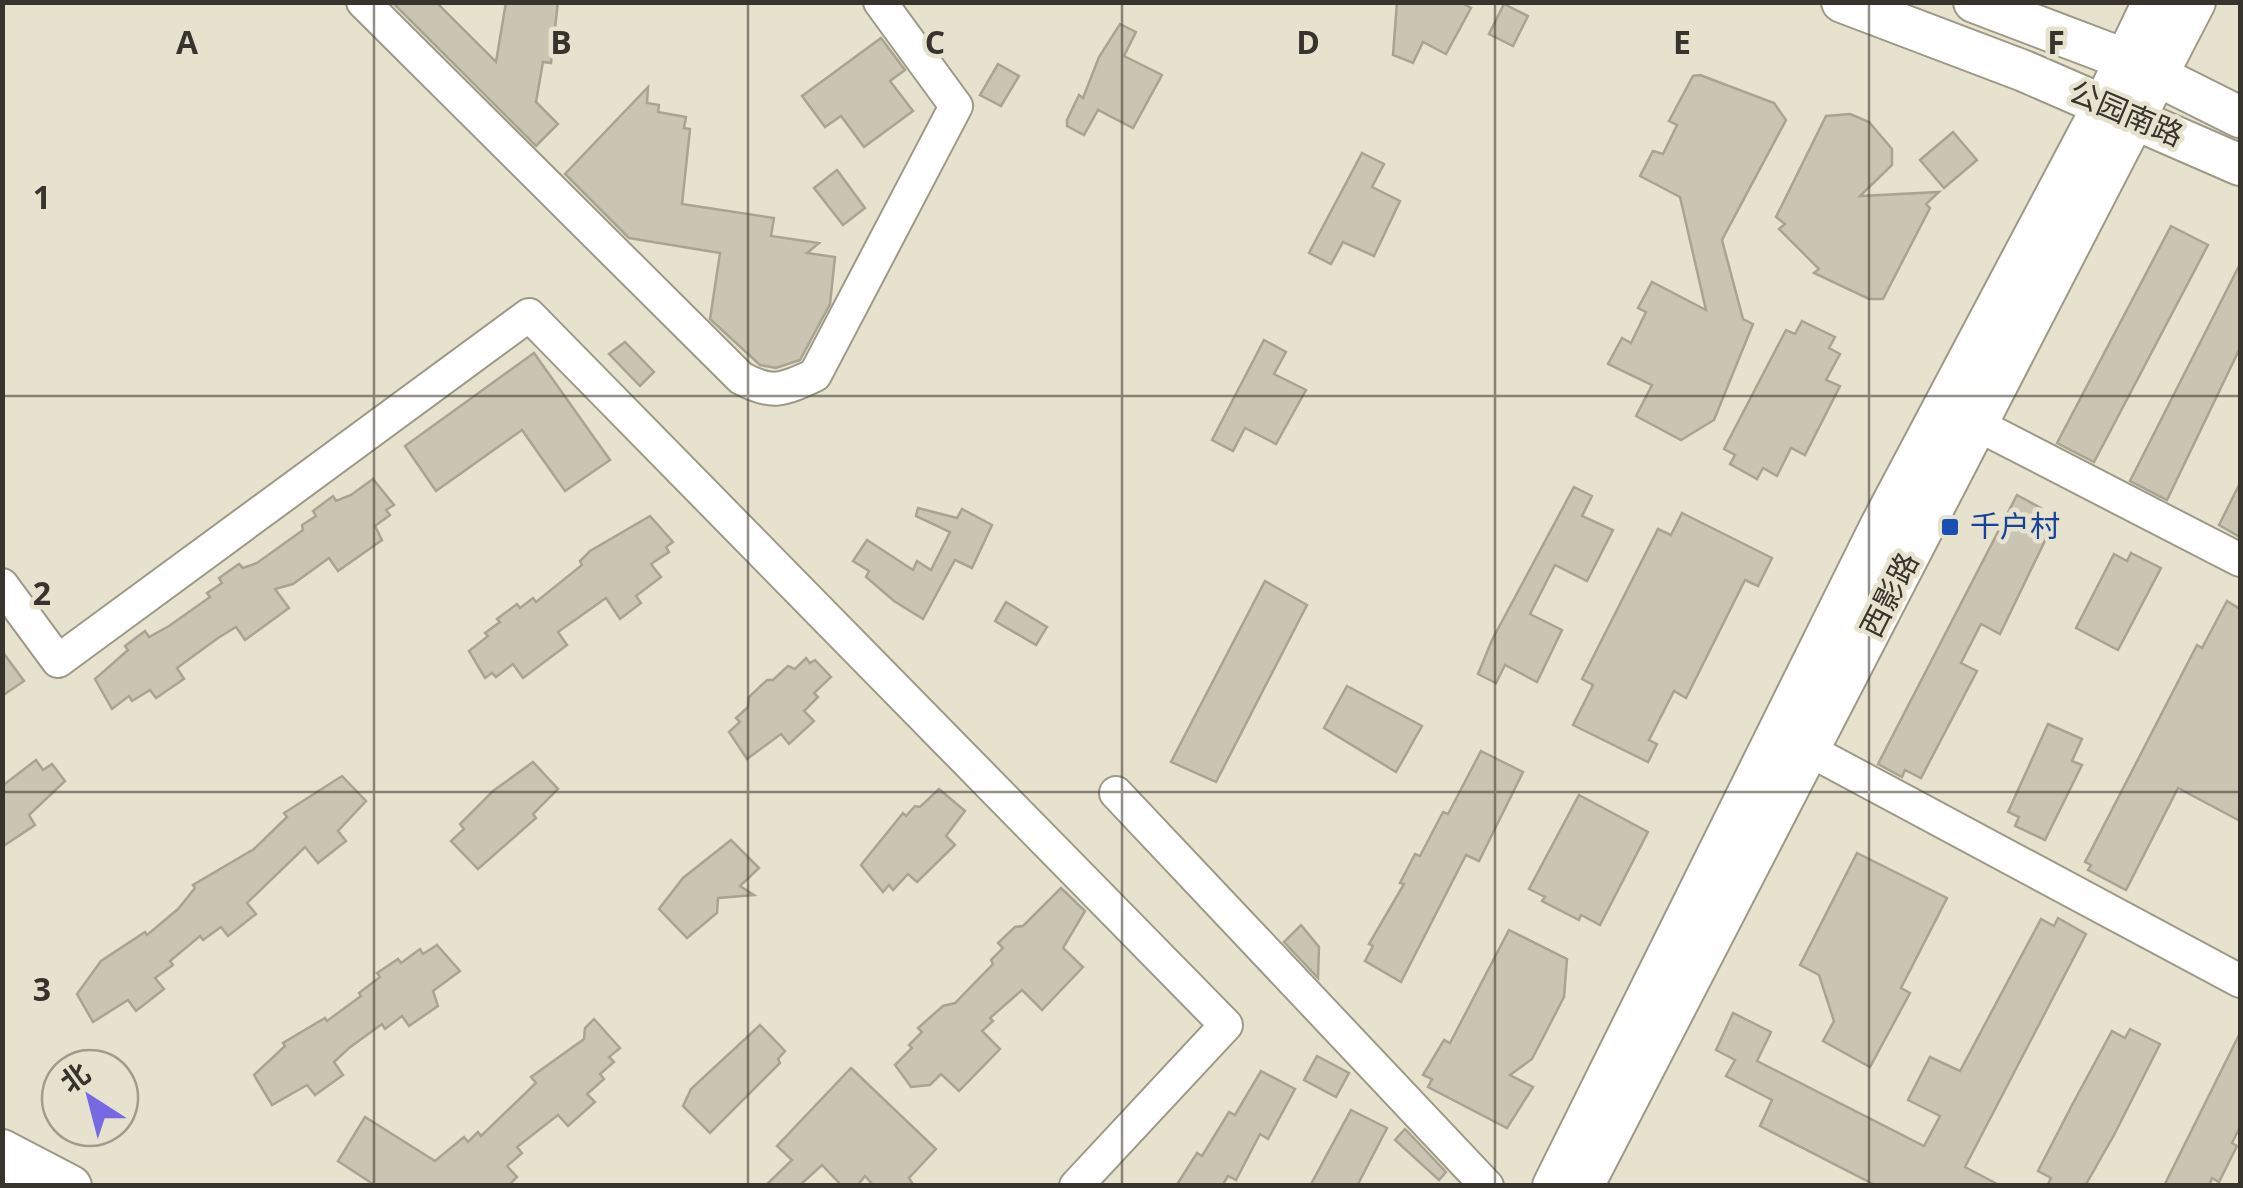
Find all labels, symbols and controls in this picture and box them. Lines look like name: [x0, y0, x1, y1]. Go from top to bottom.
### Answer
text: A: [176, 20, 199, 63]
text: B: [550, 20, 572, 63]
text: C: [925, 20, 945, 63]
text: D: [1296, 20, 1320, 63]
text: E: [1673, 20, 1691, 63]
text: F: [2047, 20, 2065, 63]
street label: 公园南路: [2063, 70, 2190, 155]
text: 1: [33, 175, 51, 218]
place label: 千户村: [1970, 505, 2060, 546]
marker: 千户村: [1939, 516, 1961, 538]
street label: 西影路: [1850, 545, 1927, 644]
text: 2: [33, 571, 51, 614]
text: 3: [33, 967, 51, 1010]
north arrow: [40, 1048, 140, 1148]
text: 北: [52, 1053, 97, 1101]

